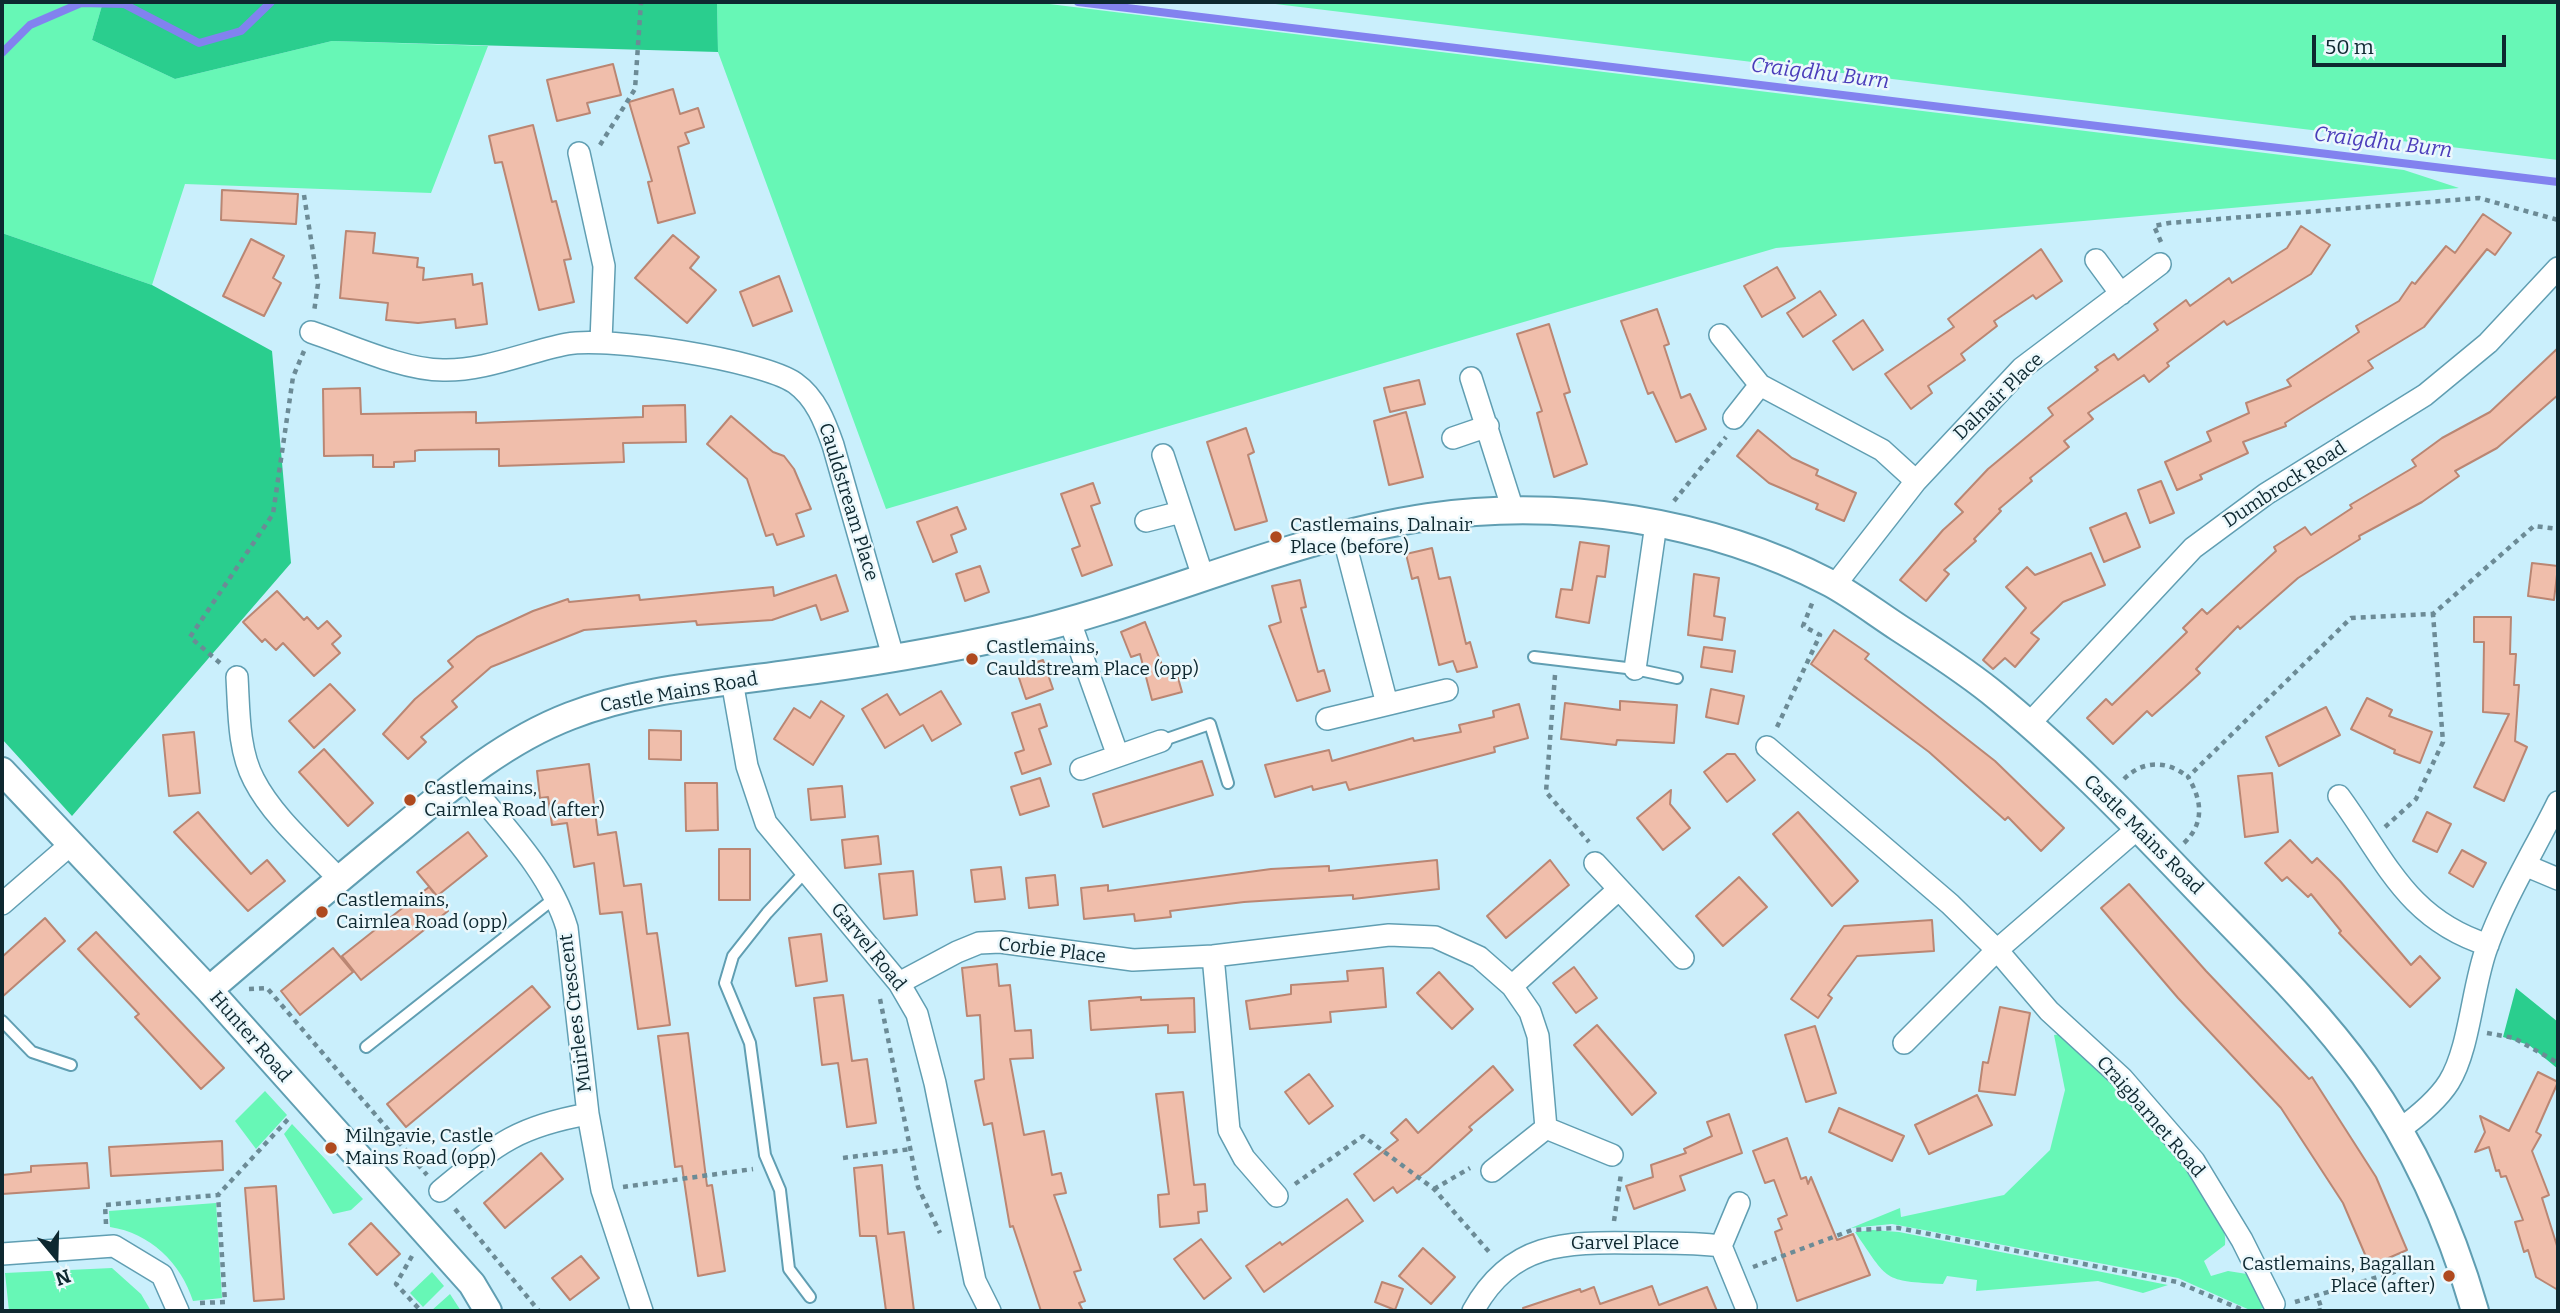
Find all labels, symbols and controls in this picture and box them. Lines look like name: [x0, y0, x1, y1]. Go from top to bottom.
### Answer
scale bar: [2315, 21, 2509, 65]
text: 50 m: [2325, 34, 2374, 60]
water label: Craigdhu Burn: [1749, 53, 1891, 95]
water label: Craigdhu Burn: [2312, 122, 2454, 164]
street label: Dalnair Place: [1949, 349, 2049, 445]
street label: Cauldstream Place: [813, 420, 883, 584]
street label: Dumbrock Road: [2219, 437, 2351, 533]
place label: Castlemains, Dalnair Place (before): [1290, 515, 1472, 559]
marker: Castlemains, Dalnair Place (before): [1268, 529, 1284, 545]
place label: Castlemains, Cauldstream Place (opp): [986, 637, 1199, 681]
marker: Castlemains, Cauldstream Place (opp): [964, 651, 980, 667]
street label: Castle Mains Road: [598, 668, 760, 718]
street label: Castle Mains Road: [2078, 770, 2208, 900]
place label: Castlemains, Cairnlea Road (after): [424, 778, 605, 822]
marker: Castlemains, Cairnlea Road (after): [402, 792, 418, 808]
place label: Castlemains, Cairnlea Road (opp): [336, 890, 508, 934]
street label: Garvel Road: [826, 898, 910, 996]
marker: Castlemains, Cairnlea Road (opp): [314, 904, 330, 920]
street label: Muirlees Crescent: [555, 933, 597, 1093]
street label: Corbie Place: [997, 933, 1107, 969]
street label: Hunter Road: [204, 987, 296, 1087]
street label: Craigbarnet Road: [2091, 1052, 2209, 1182]
place label: Milngavie, Castle Mains Road (opp): [345, 1126, 496, 1170]
marker: Milngavie, Castle Mains Road (opp): [323, 1140, 339, 1156]
north arrow: [21, 1222, 91, 1292]
street label: Garvel Place: [1571, 1233, 1679, 1255]
place label: Castlemains, Bagallan Place (after): [2242, 1254, 2435, 1298]
text: N: [52, 1264, 74, 1291]
marker: Castlemains, Bagallan Place (after): [2441, 1268, 2457, 1284]

